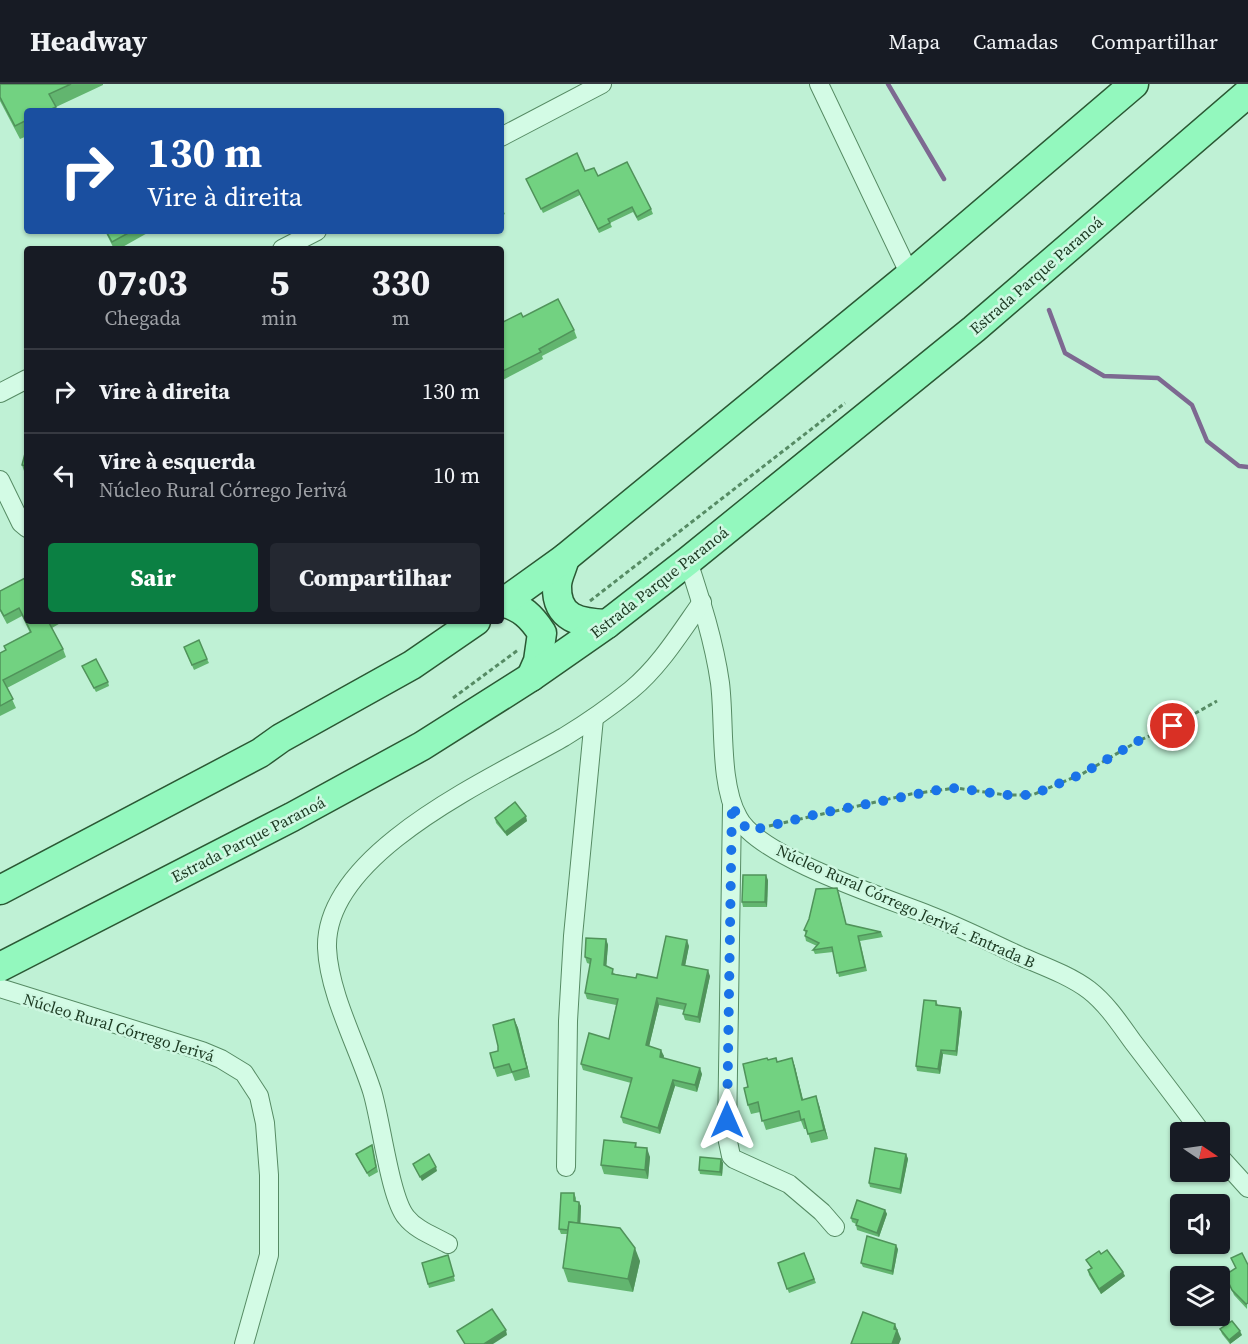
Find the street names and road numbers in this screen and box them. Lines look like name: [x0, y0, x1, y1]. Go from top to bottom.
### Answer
street label: Estrada Parque Paranoá: [965, 210, 1108, 339]
street label: Estrada Parque Paranoá: [585, 520, 733, 643]
street label: Estrada Parque Paranoá: [167, 790, 330, 887]
street label: Núcleo Rural Córrego Jerivá - Entrada B: [773, 839, 1039, 973]
street label: Núcleo Rural Córrego Jerivá: [21, 987, 218, 1067]

